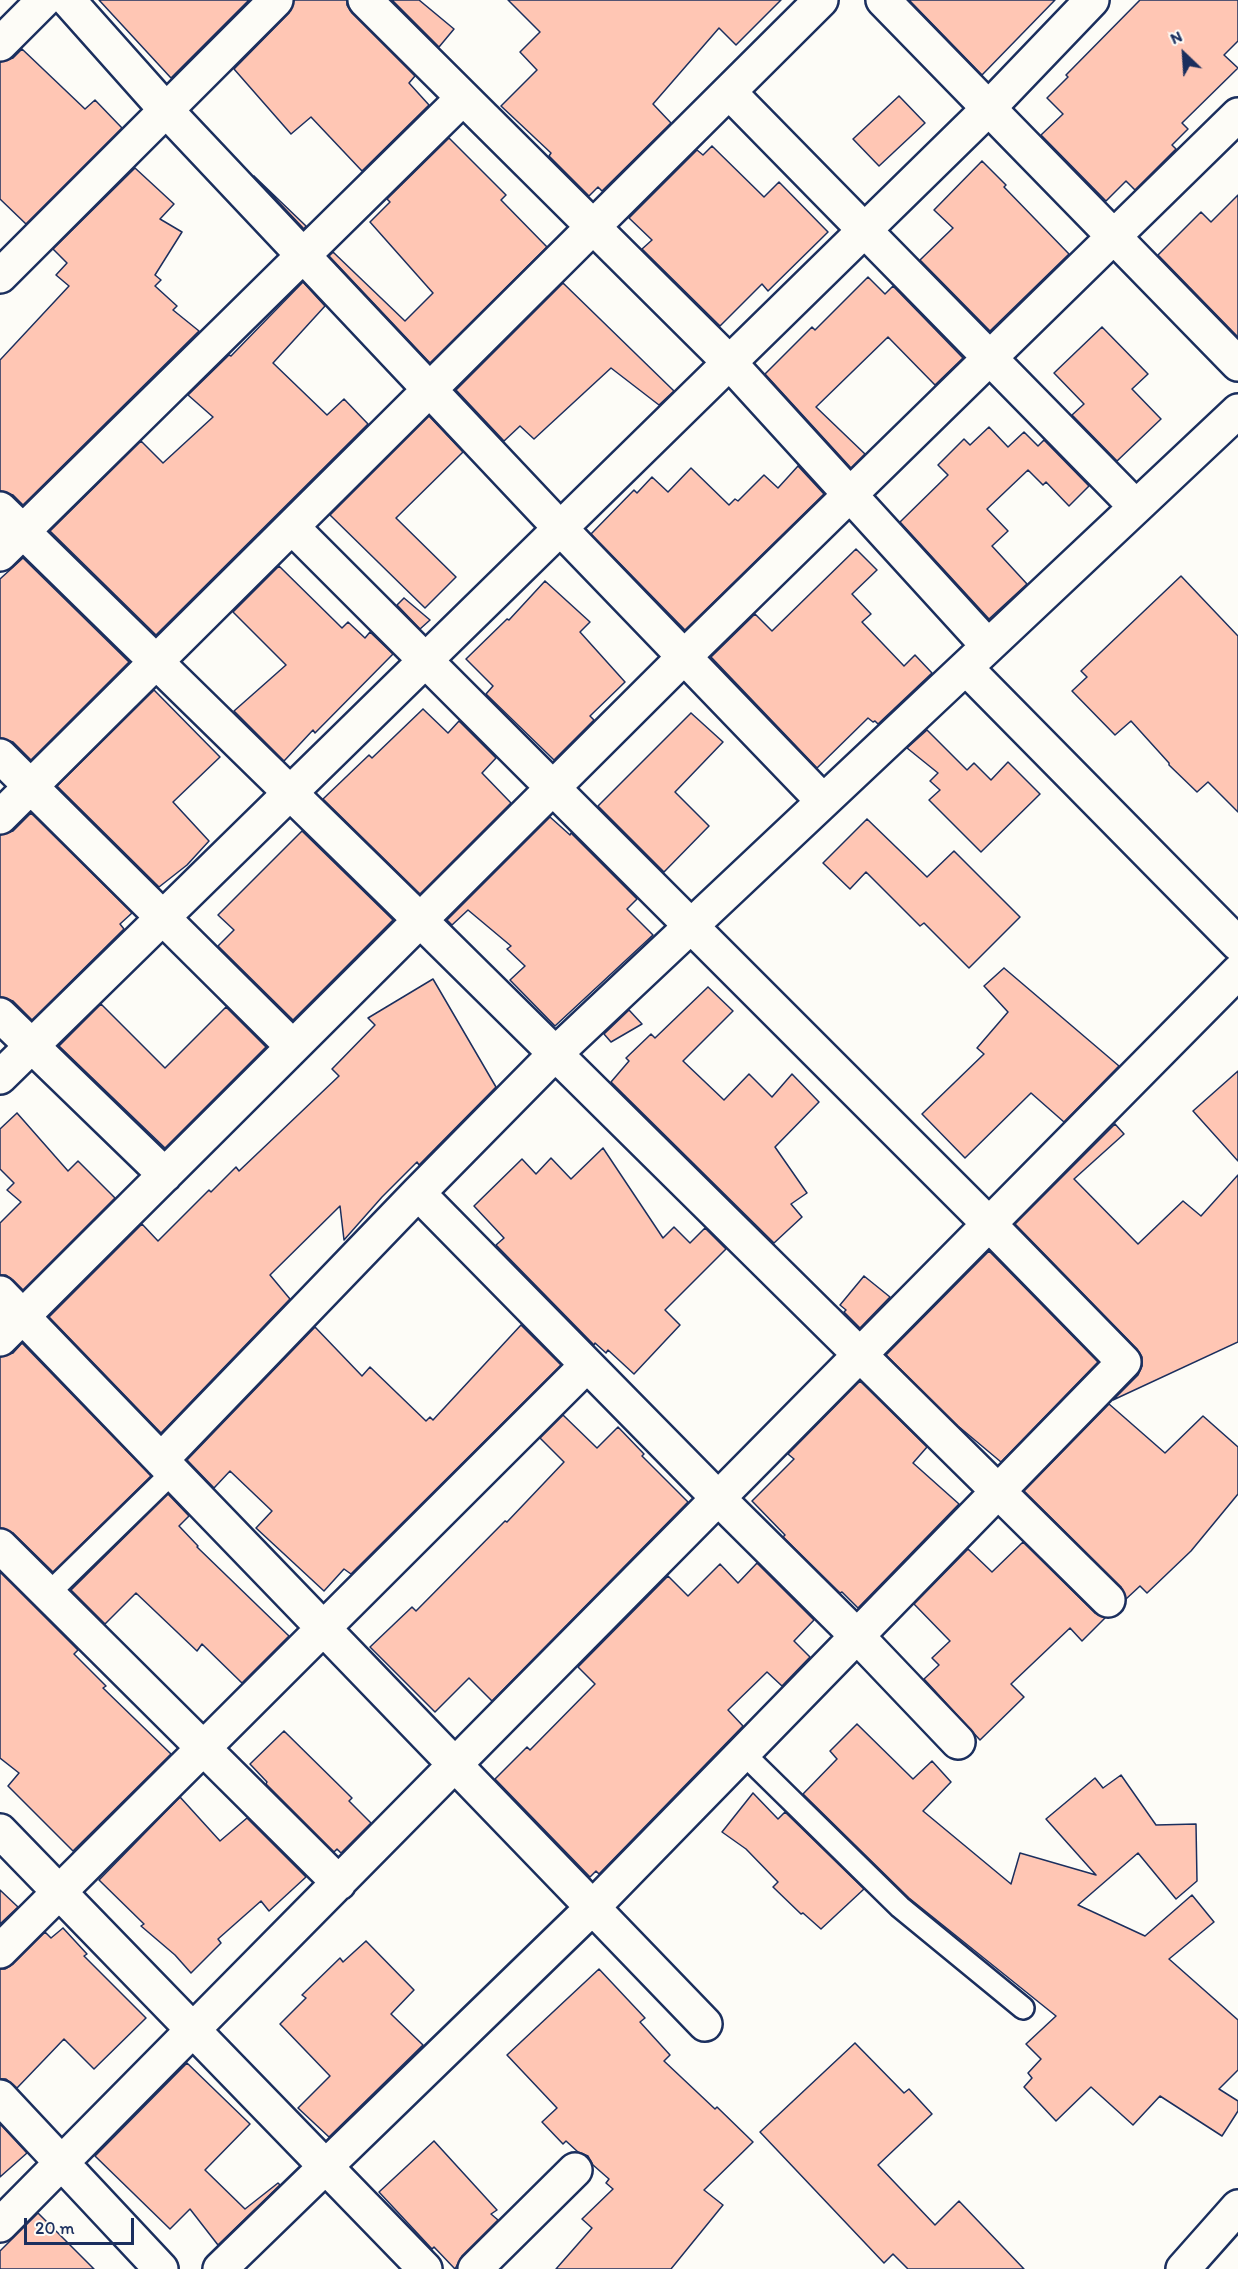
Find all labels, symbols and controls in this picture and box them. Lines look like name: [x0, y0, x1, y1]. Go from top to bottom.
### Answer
north arrow: [1154, 24, 1214, 84]
text: N: [1167, 26, 1185, 48]
scale bar: [27, 2206, 136, 2244]
text: 20 m: [35, 2217, 75, 2239]

